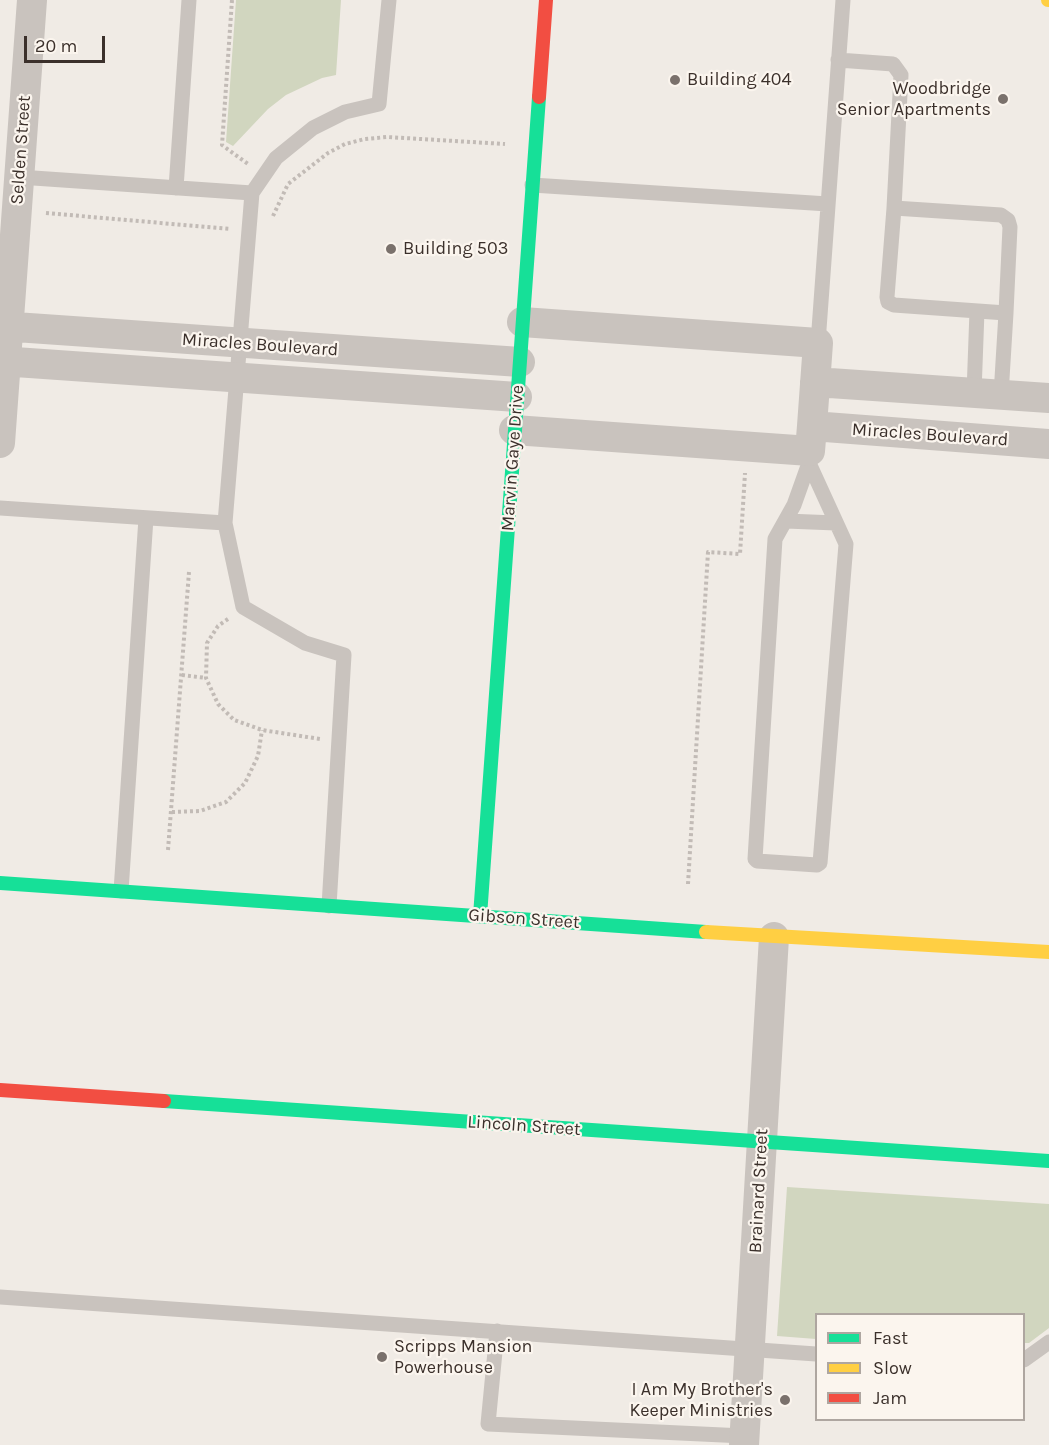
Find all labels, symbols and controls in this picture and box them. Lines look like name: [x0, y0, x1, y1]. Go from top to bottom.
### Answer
scale bar: [27, 24, 108, 62]
text: 20 m: [35, 35, 77, 57]
place label: Building 404: [687, 69, 792, 91]
marker: Building 404: [668, 73, 682, 87]
place label: Woodbridge Senior Apartments: [837, 78, 991, 121]
marker: Woodbridge Senior Apartments: [996, 92, 1010, 106]
street label: Selden Street: [6, 95, 36, 205]
place label: Building 503: [403, 238, 508, 260]
marker: Building 503: [384, 242, 398, 256]
street label: Miracles Boulevard: [181, 329, 339, 361]
street label: Marvin Gaye Drive: [497, 384, 529, 532]
street label: Miracles Boulevard: [851, 419, 1009, 451]
street label: Gibson Street: [468, 904, 580, 934]
street label: Lincoln Street: [467, 1111, 581, 1141]
street label: Brainard Street: [745, 1128, 773, 1254]
legend: [815, 1313, 1025, 1421]
text: Fast: [873, 1327, 908, 1349]
place label: Scripps Mansion Powerhouse: [394, 1336, 532, 1378]
marker: Scripps Mansion Powerhouse: [375, 1350, 389, 1364]
text: Slow: [873, 1357, 912, 1379]
place label: I Am My Brother's Keeper Ministries: [629, 1379, 773, 1422]
text: Jam: [873, 1387, 907, 1409]
marker: I Am My Brother's Keeper Ministries: [778, 1393, 792, 1407]

